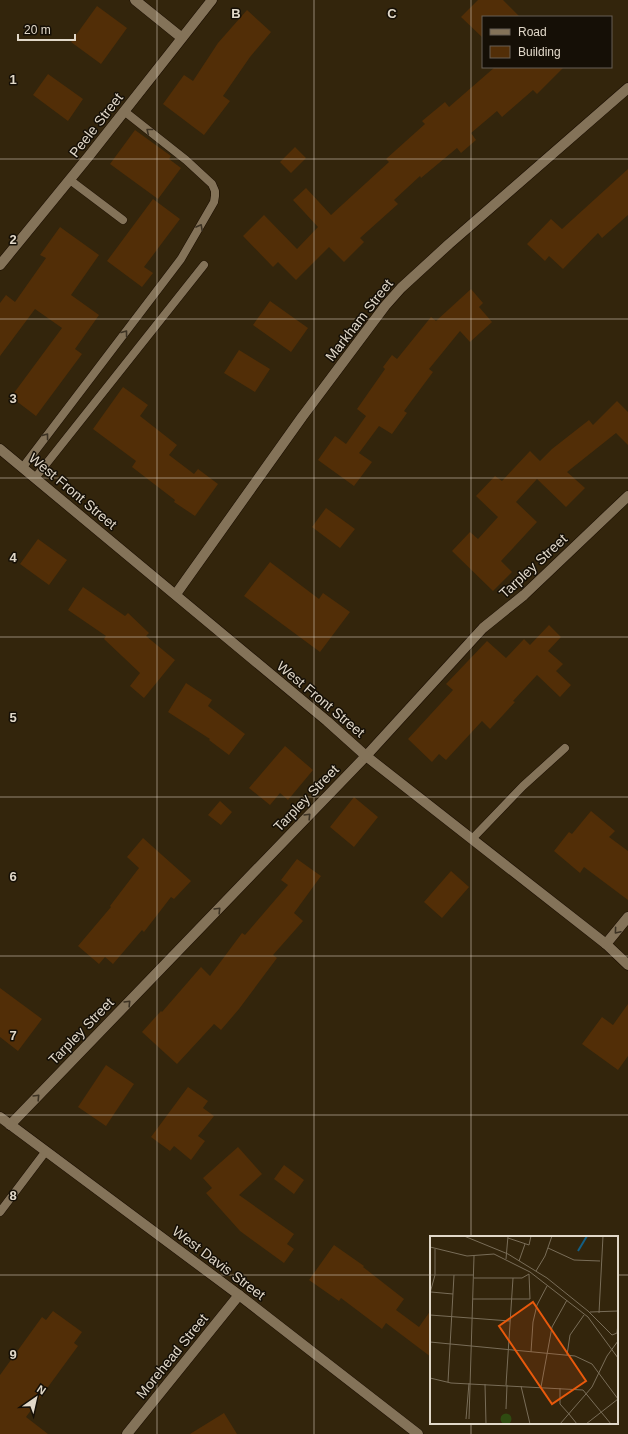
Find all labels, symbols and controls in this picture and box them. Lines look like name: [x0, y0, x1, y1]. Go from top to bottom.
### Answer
text: B: [231, 6, 241, 21]
text: C: [387, 6, 397, 21]
scale bar: [18, 16, 75, 42]
legend: [482, 16, 612, 68]
text: 20 m: [24, 23, 51, 37]
text: Road: [518, 25, 547, 39]
text: Building: [518, 45, 561, 59]
text: 1: [9, 72, 17, 87]
street label: Peele Street: [66, 90, 126, 160]
one-way arrow: [146, 128, 153, 135]
one-way arrow: [195, 224, 203, 231]
text: 2: [9, 232, 17, 247]
street label: Markham Street: [322, 276, 396, 364]
one-way arrow: [121, 331, 128, 338]
text: 3: [9, 391, 17, 406]
one-way arrow: [42, 434, 49, 441]
street label: West Front Street: [26, 450, 120, 532]
street label: Tarpley Street: [496, 531, 570, 601]
text: 4: [9, 550, 17, 565]
street label: West Front Street: [274, 658, 368, 740]
text: 5: [9, 710, 17, 725]
street label: Tarpley Street: [270, 761, 342, 835]
one-way arrow: [303, 813, 311, 821]
text: 6: [9, 869, 17, 884]
one-way arrow: [213, 907, 221, 915]
one-way arrow: [614, 926, 621, 933]
street label: Tarpley Street: [45, 994, 117, 1068]
one-way arrow: [123, 1000, 130, 1008]
text: 7: [9, 1028, 17, 1043]
one-way arrow: [33, 1094, 40, 1102]
text: 8: [9, 1188, 17, 1203]
street label: West Davis Street: [170, 1223, 269, 1303]
inset map: [430, 1236, 618, 1424]
street label: Morehead Street: [133, 1310, 211, 1402]
text: 9: [9, 1347, 17, 1362]
north arrow: [16, 1378, 56, 1418]
text: N: [35, 1383, 48, 1397]

